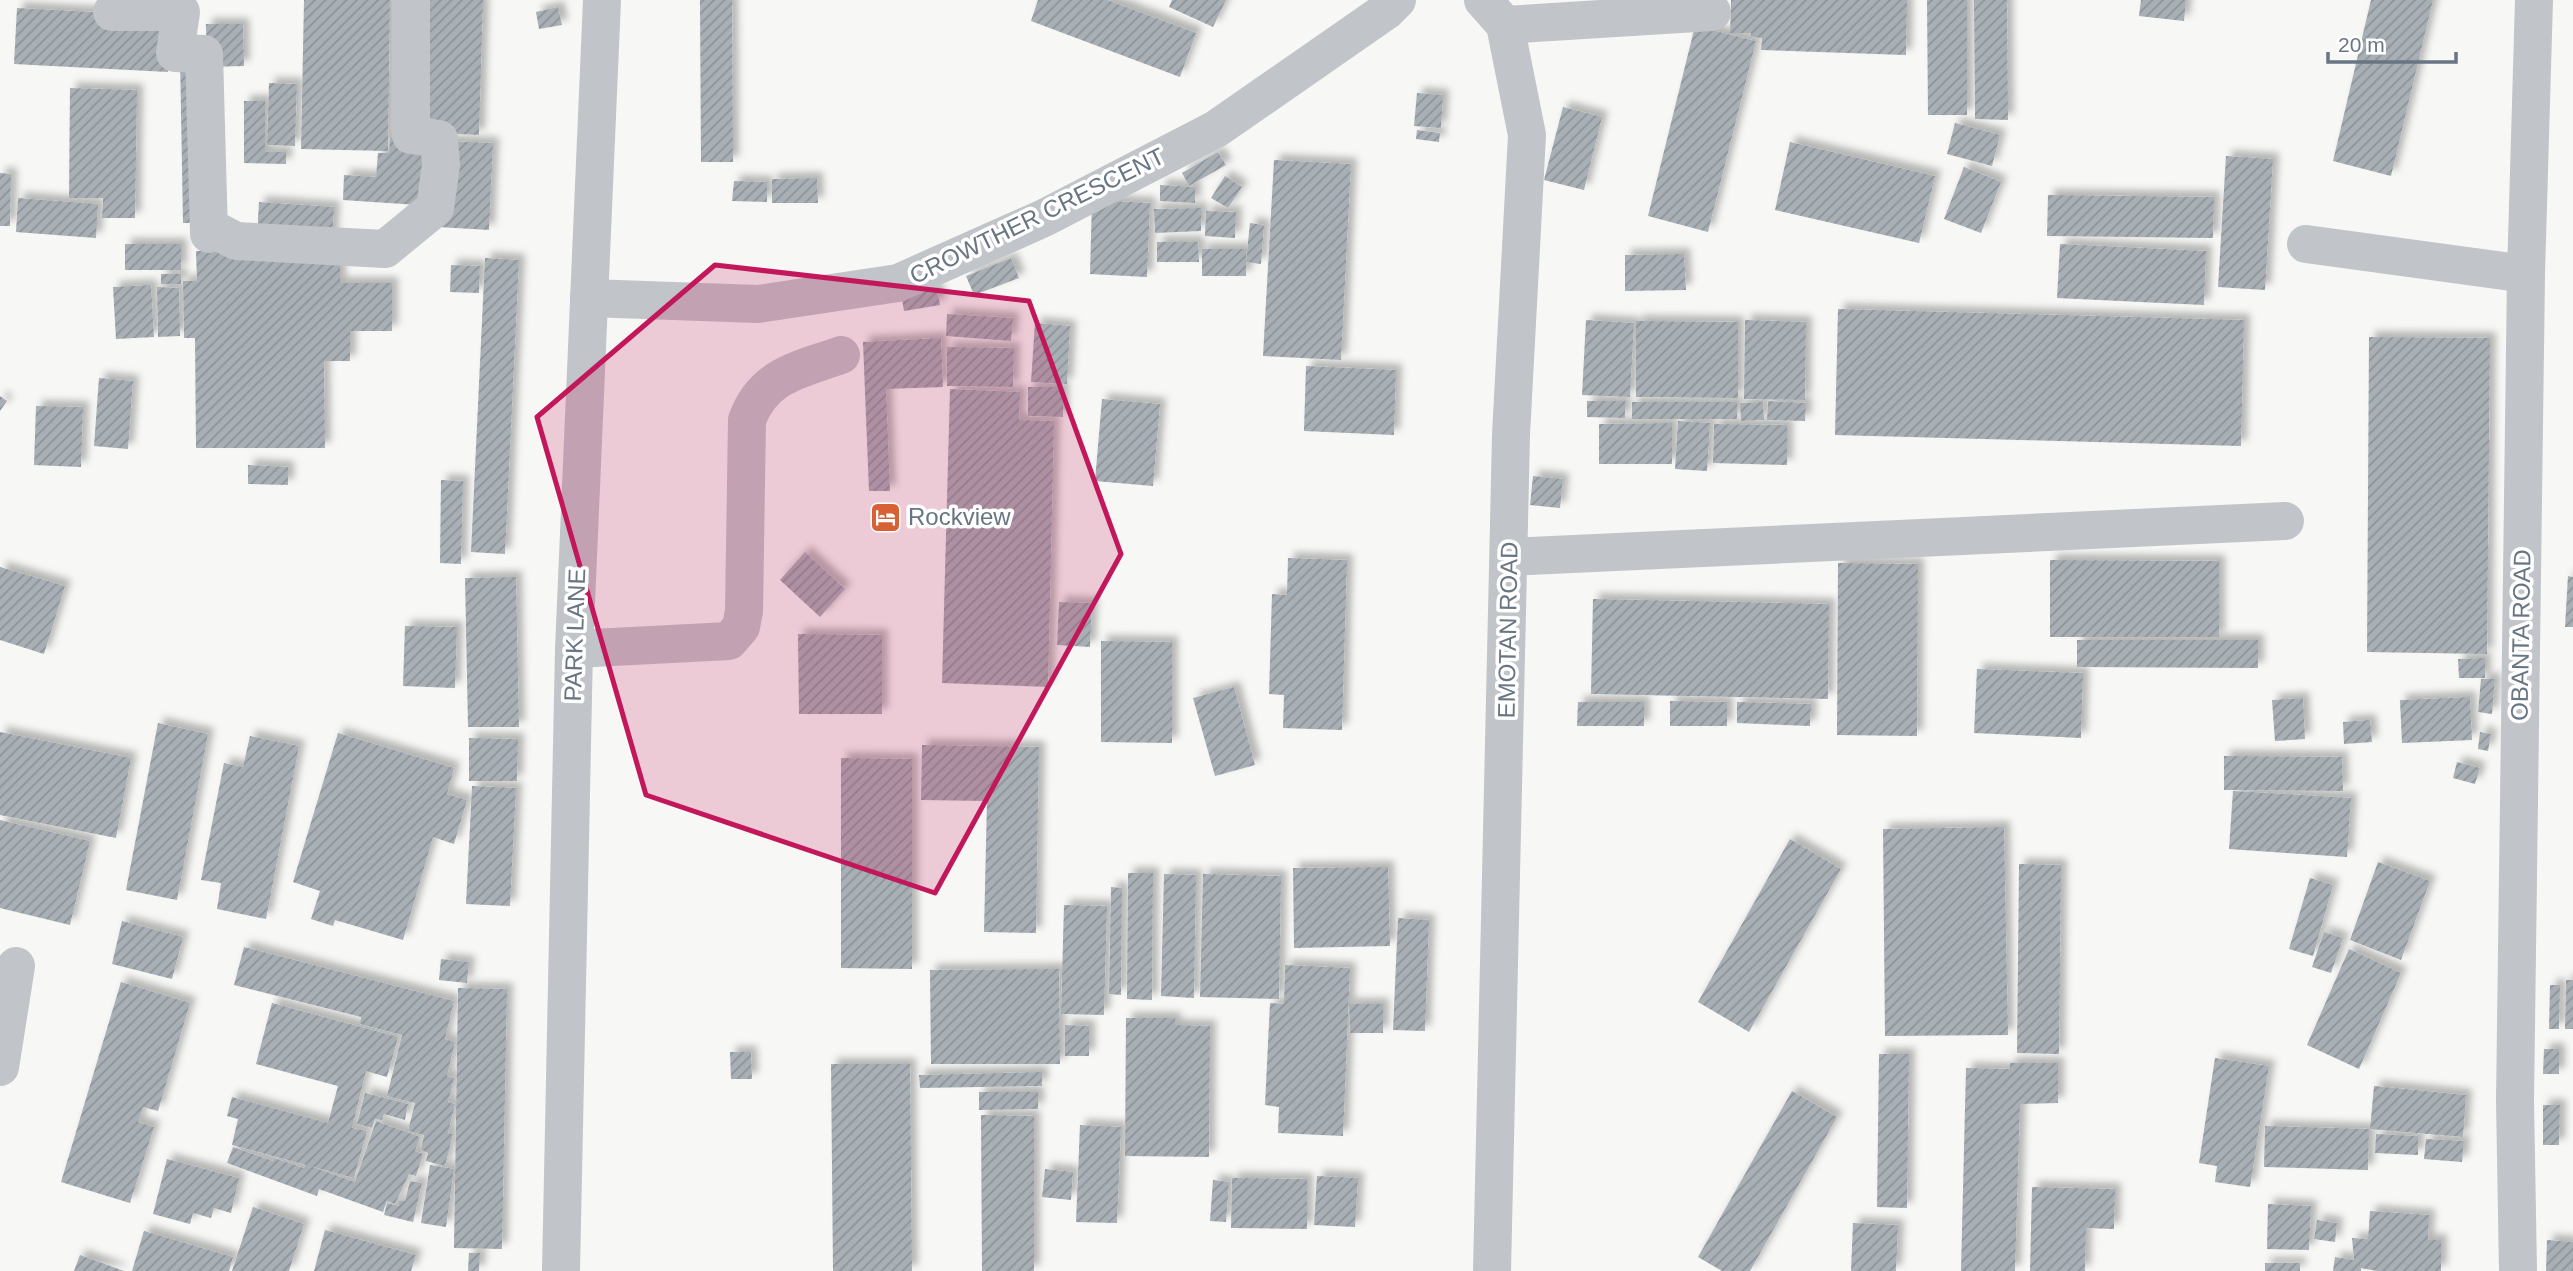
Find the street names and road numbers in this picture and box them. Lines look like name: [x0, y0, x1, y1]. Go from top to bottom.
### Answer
street label: CROWTHER CRESCENT: [905, 142, 1169, 289]
street label: EMOTAN ROAD: [1492, 541, 1523, 719]
street label: OBANTA ROAD: [2506, 549, 2535, 721]
street label: PARK LANE: [559, 568, 590, 702]

